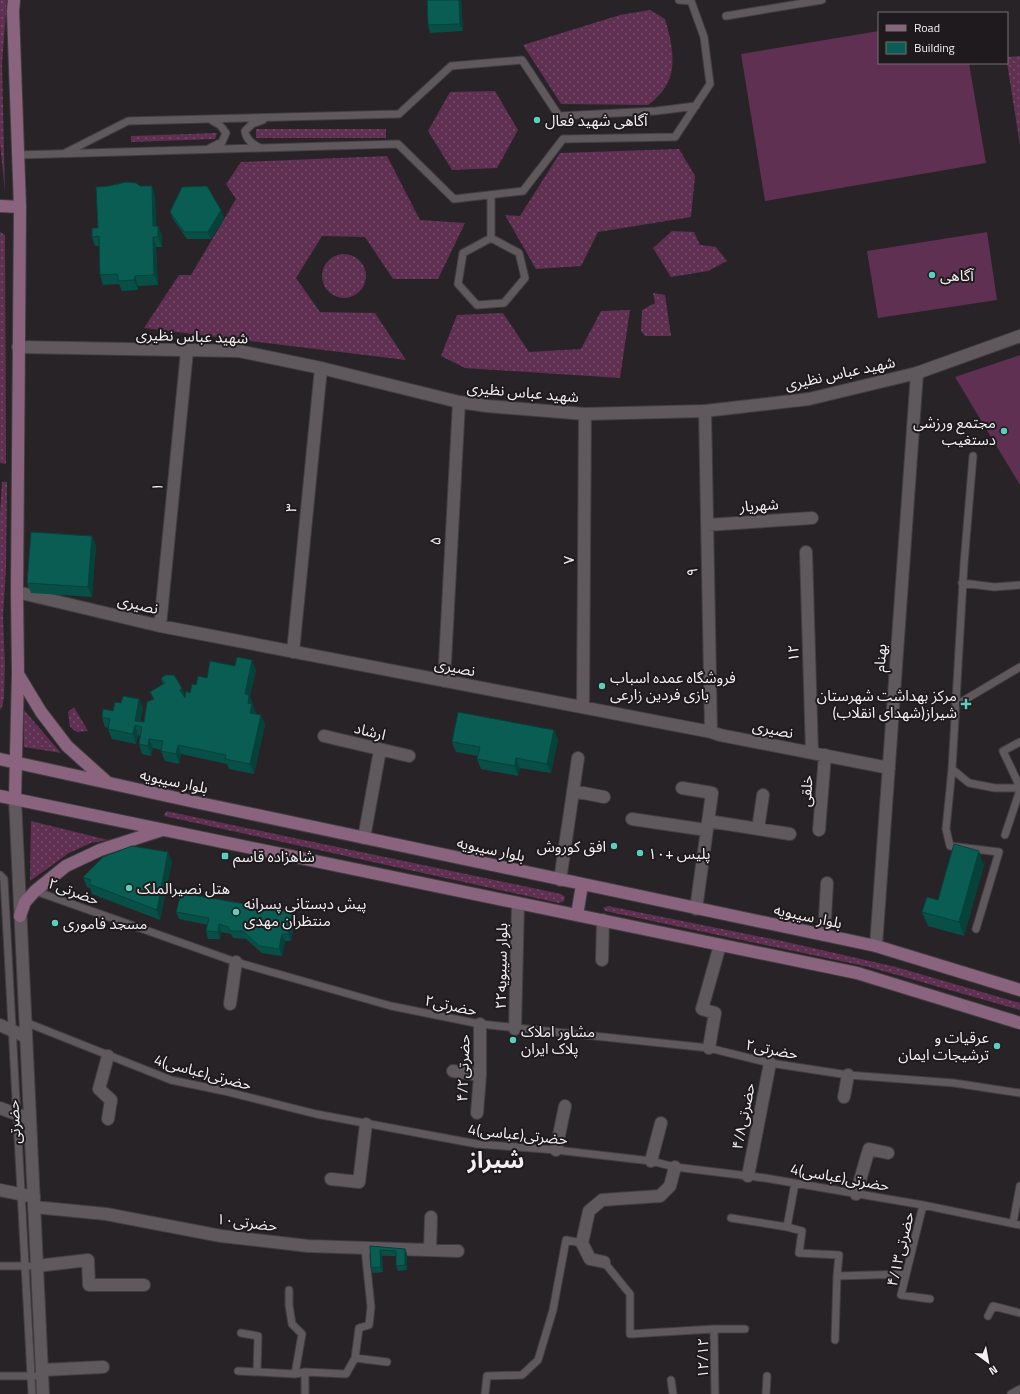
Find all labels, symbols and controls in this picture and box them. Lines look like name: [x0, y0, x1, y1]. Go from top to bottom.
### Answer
legend: [878, 12, 1008, 64]
text: Road: [914, 18, 940, 37]
text: Building: [914, 38, 955, 57]
place label: آگاهی شهید فعال: [545, 109, 648, 132]
marker: آگاهی شهید فعال: [532, 115, 542, 125]
place label: آگاهی: [940, 264, 974, 287]
marker: آگاهی: [927, 270, 937, 280]
street label: شهید عباس نظیری: [135, 323, 249, 349]
street label: شهید عباس نظیری: [783, 350, 898, 396]
street label: شهید عباس نظیری: [466, 376, 580, 408]
place label: مجتمع ورزشی دستغیب: [913, 411, 996, 451]
marker: مجتمع ورزشی دستغیب: [999, 426, 1009, 436]
street label: ۱: [145, 482, 169, 492]
street label: شهریار: [738, 492, 780, 518]
street label: ۳: [279, 502, 303, 513]
street label: ۵: [423, 536, 447, 546]
street label: ۷: [557, 555, 580, 564]
street label: ۹: [680, 568, 704, 576]
street label: نصیری: [115, 588, 161, 620]
street label: بهنام: [868, 643, 892, 673]
street label: ۱۲: [781, 644, 805, 662]
street label: نصیری: [433, 652, 477, 682]
place label: فروشگاه عمده اسباب بازی فردین زارعی: [610, 666, 736, 706]
marker: فروشگاه عمده اسباب بازی فردین زارعی: [597, 681, 607, 691]
place label: مرکز بهداشت شهرستان شیراز(شهدای انقلاب): [817, 684, 957, 724]
marker: مرکز بهداشت شهرستان شیراز(شهدای انقلاب): [960, 698, 972, 710]
street label: نصیری: [751, 714, 795, 744]
street label: ارشاد: [352, 716, 388, 746]
street label: بلوار سیبویه: [138, 763, 210, 799]
street label: خلقی: [793, 774, 819, 808]
street label: بلوار سیبویه: [455, 831, 527, 867]
place label: افق کوروش: [537, 835, 606, 858]
marker: افق کوروش: [609, 841, 619, 851]
place label: پلیس +۱۰: [648, 842, 711, 865]
place label: شاهزاده قاسم: [233, 845, 315, 868]
marker: پلیس +۱۰: [635, 848, 645, 858]
marker: شاهزاده قاسم: [220, 851, 230, 861]
street label: حضرتی۲: [45, 871, 103, 911]
place label: هتل نصیرالملک: [137, 877, 230, 900]
marker: هتل نصیرالملک: [124, 883, 134, 893]
place label: پیش دبستانی پسرانه منتظران مهدی: [244, 892, 366, 932]
street label: بلوار سیبویه: [772, 898, 844, 934]
marker: پیش دبستانی پسرانه منتظران مهدی: [231, 907, 241, 917]
place label: مسجد فاموری: [63, 912, 147, 935]
marker: مسجد فاموری: [50, 918, 60, 928]
street label: بلوار سیبویه۲۲: [489, 923, 513, 1009]
street label: حضرتی۲: [423, 988, 479, 1022]
place label: مشاور املاک پلاک ایران: [521, 1020, 595, 1060]
place label: عرقیات و ترشیجات ایمان: [898, 1026, 989, 1066]
street label: حضرتی۲: [744, 1033, 800, 1065]
street label: حضرتی۴/۲: [450, 1034, 476, 1102]
marker: مشاور املاک پلاک ایران: [508, 1035, 518, 1045]
marker: عرقیات و ترشیجات ایمان: [992, 1041, 1002, 1051]
street label: 4حضرتی(عباسی): [152, 1048, 255, 1096]
street label: حضرتی۴/۸: [725, 1081, 761, 1151]
street label: حضرتی: [1, 1099, 27, 1145]
street label: 4حضرتی(عباسی): [467, 1117, 569, 1151]
district label: شیراز: [467, 1142, 524, 1177]
street label: 4حضرتی(عباسی): [789, 1157, 892, 1197]
street label: حضرتی۱۰: [215, 1207, 279, 1237]
street label: حضرتی۴/۱۳: [880, 1209, 920, 1289]
street label: ۱۲/۱۲: [691, 1338, 714, 1378]
north arrow: [968, 1342, 1008, 1382]
text: N: [986, 1362, 1001, 1379]

